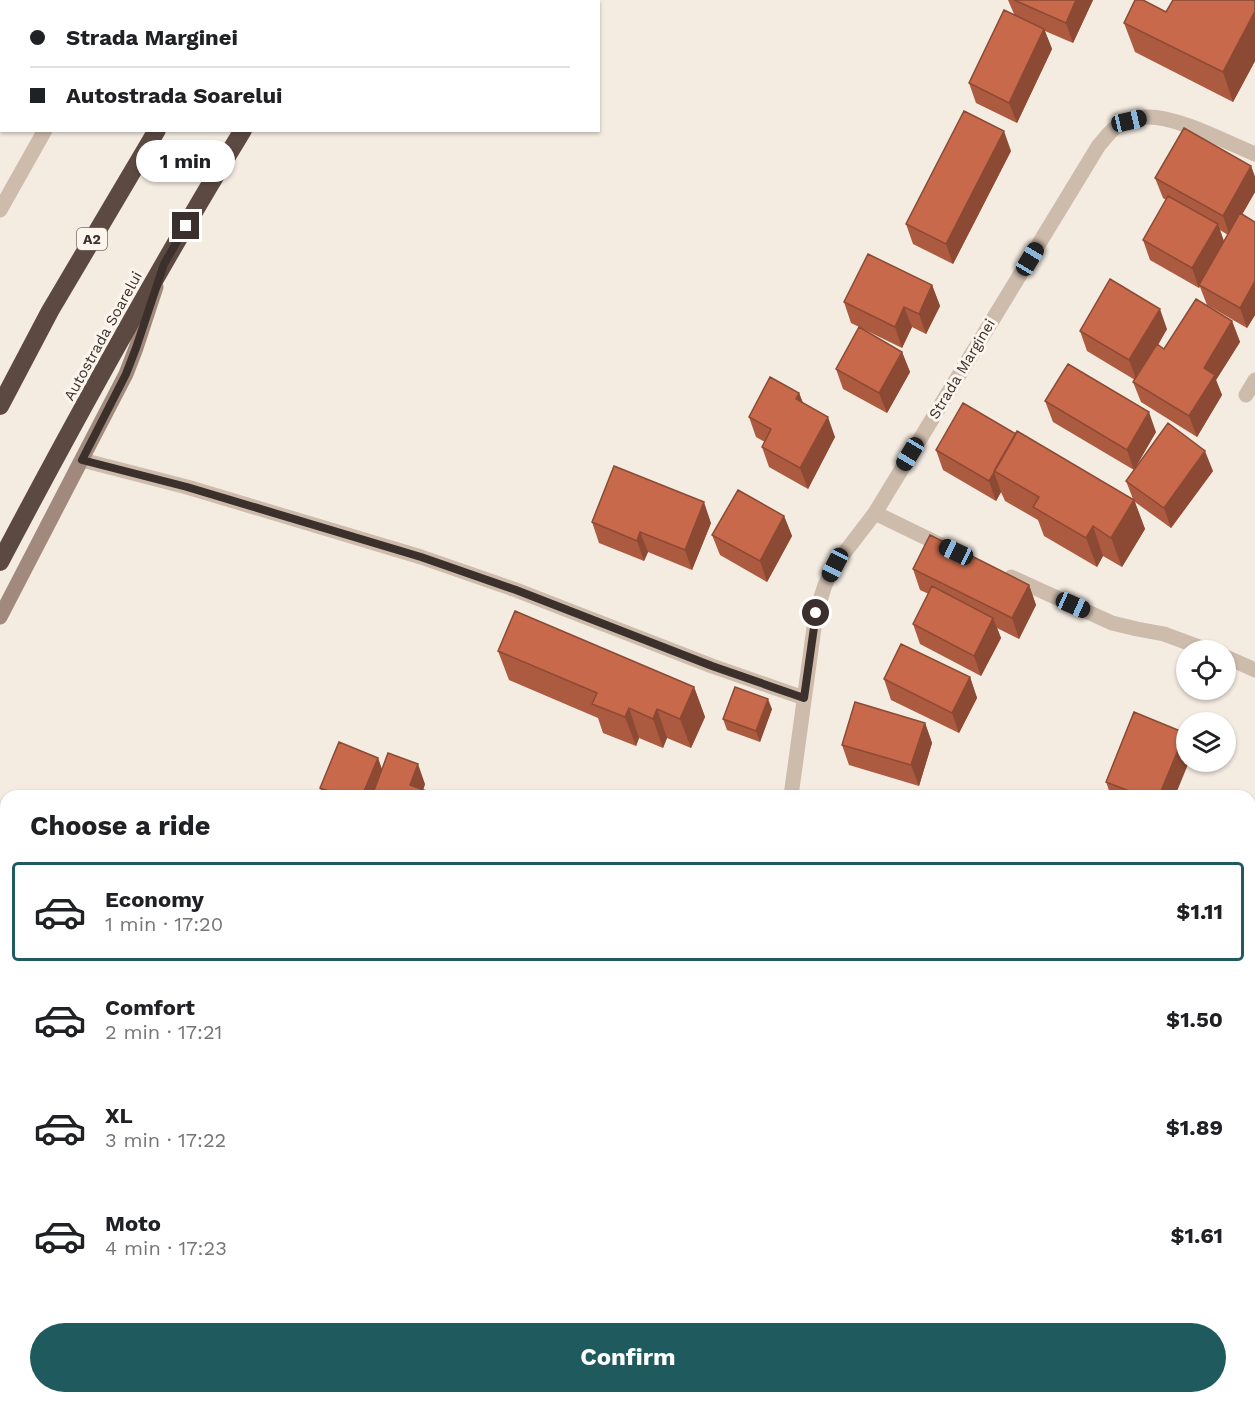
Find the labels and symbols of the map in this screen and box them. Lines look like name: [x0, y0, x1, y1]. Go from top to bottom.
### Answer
car: [1109, 108, 1149, 134]
callout: 1 min: [136, 139, 236, 181]
route end: [172, 212, 199, 239]
road number: A2: [77, 228, 107, 250]
car: [1013, 239, 1047, 279]
street label: Autostrada Soarelui: [60, 268, 146, 404]
street label: Strada Marginei: [925, 316, 999, 422]
car: [893, 434, 927, 474]
car: [936, 536, 976, 568]
car: [819, 545, 851, 585]
car: [1053, 589, 1093, 621]
route start: [802, 599, 829, 626]

